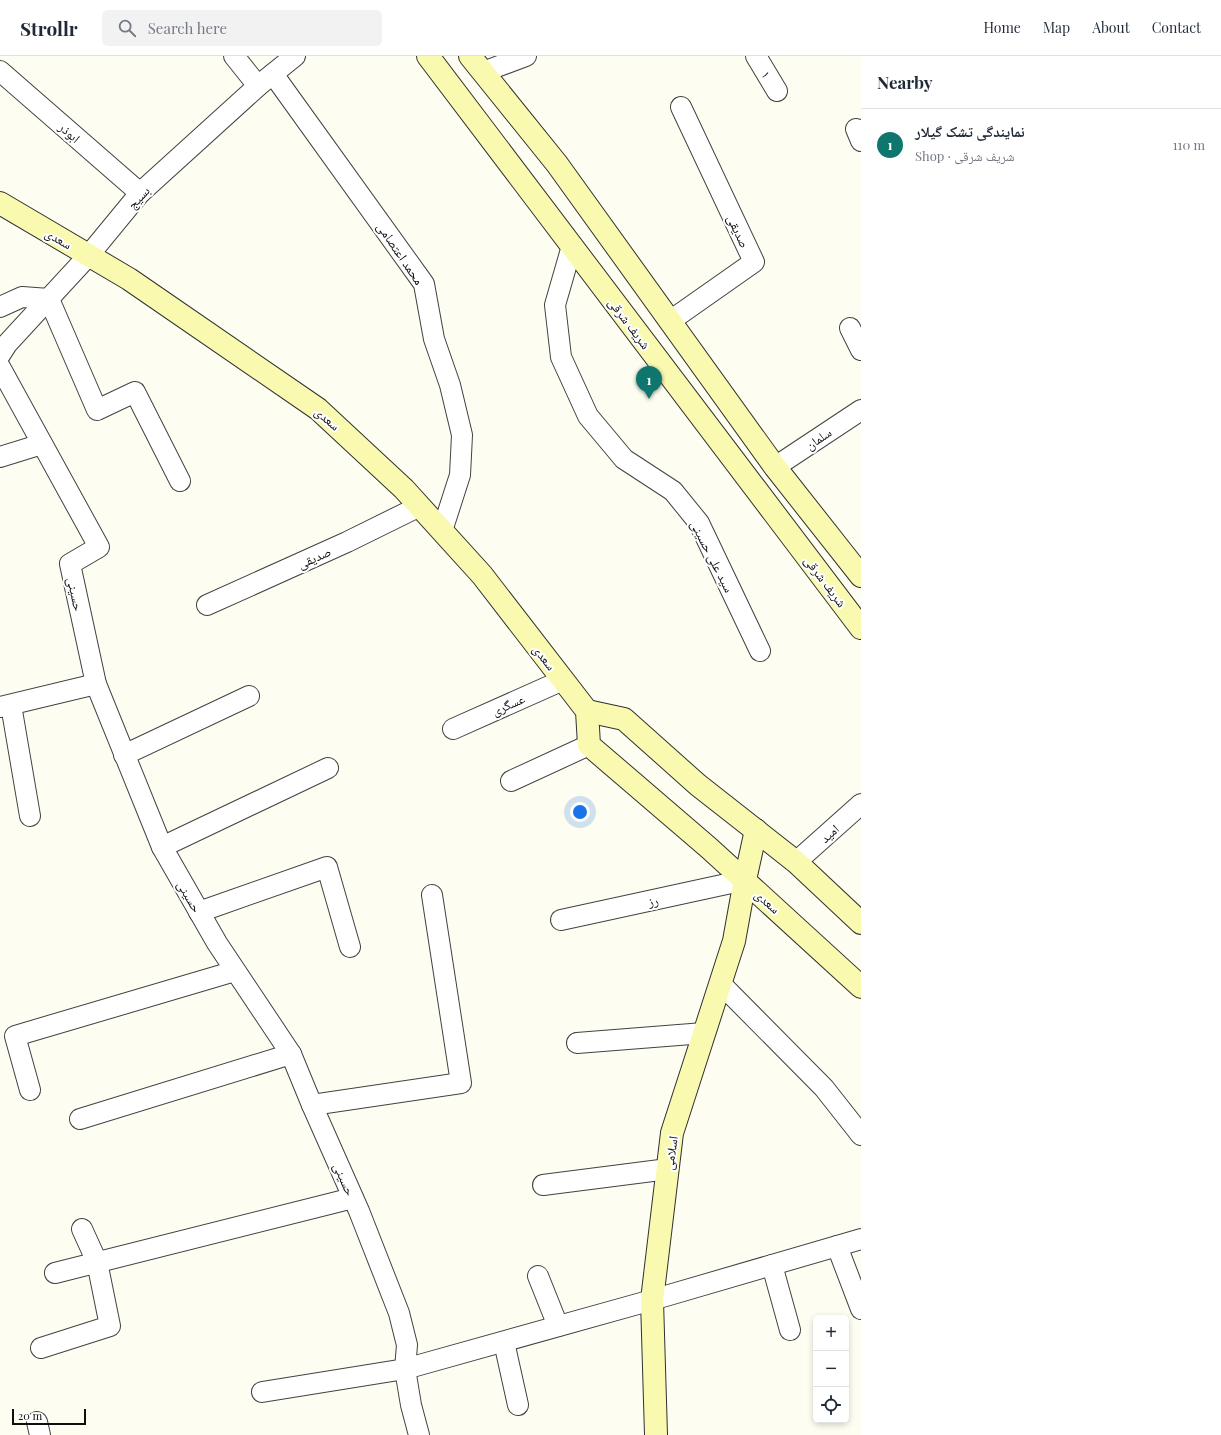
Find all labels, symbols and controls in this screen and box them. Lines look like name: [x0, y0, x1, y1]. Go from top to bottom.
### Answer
search box: [102, 10, 382, 46]
text: Strollr: [20, 15, 78, 41]
icon: search: [116, 17, 138, 39]
text: Search here: [148, 18, 227, 38]
text: Home: [983, 18, 1021, 37]
text: Map: [1043, 18, 1070, 37]
text: About: [1092, 18, 1130, 37]
text: Contact: [1152, 18, 1201, 37]
street label: ۱: [758, 67, 776, 81]
text: Nearby: [877, 71, 932, 93]
street label: ابوذر: [54, 117, 84, 147]
text: نمایندگی تشک گیلار: [915, 121, 1025, 141]
text: 1: [888, 136, 892, 153]
text: 110 m: [1173, 136, 1205, 153]
text: Shop · شریف شرقی: [915, 147, 1015, 164]
street label: بسیج: [123, 182, 154, 214]
street label: صدیقی: [723, 212, 754, 251]
street label: محمد اعتصامی: [373, 218, 428, 288]
street label: سعدی: [42, 224, 75, 253]
street label: شریف شرقی: [604, 294, 655, 353]
pin: 1: [636, 366, 662, 399]
street label: سعدی: [311, 402, 344, 434]
street label: سلمان: [802, 423, 835, 454]
street label: سید علی حسینی: [687, 517, 738, 595]
street label: صدیقی: [295, 542, 334, 573]
street label: شریف شرقی: [800, 552, 851, 611]
street label: حسینی: [63, 575, 88, 613]
street label: سعدی: [529, 641, 560, 674]
street label: عسگری: [489, 689, 528, 720]
your location: [570, 802, 590, 822]
street label: امید: [816, 820, 842, 846]
street label: حسینی: [173, 877, 206, 916]
street label: سعدی: [751, 885, 784, 917]
street label: رز: [645, 891, 660, 911]
street label: اسلامی: [659, 1135, 682, 1171]
street label: حسینی: [329, 1160, 360, 1199]
map controls: [813, 1315, 849, 1423]
button: +: [813, 1315, 849, 1351]
button: −: [813, 1351, 849, 1387]
button: locate: [813, 1387, 849, 1423]
scale bar: [12, 1407, 86, 1426]
text: 20 m: [18, 1408, 42, 1423]

